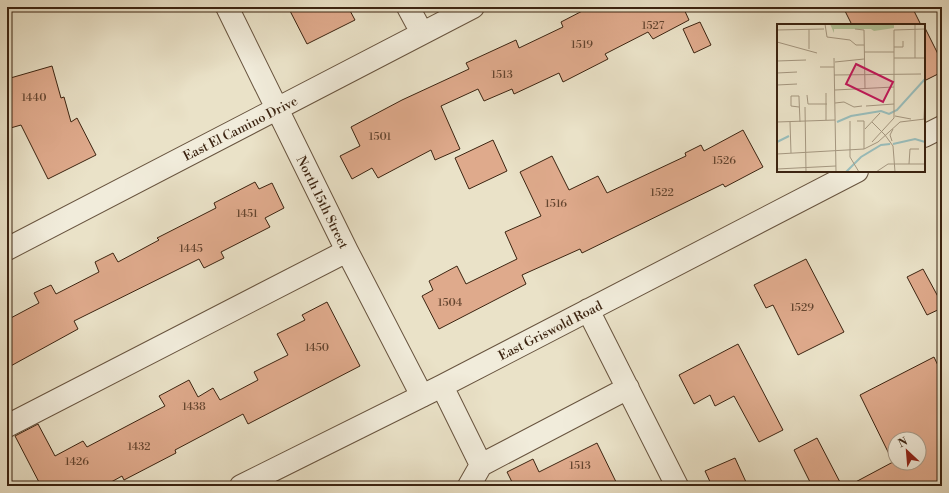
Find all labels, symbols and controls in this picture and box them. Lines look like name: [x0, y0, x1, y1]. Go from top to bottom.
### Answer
house number: 1527: [642, 19, 665, 33]
inset map: [777, 24, 925, 172]
house number: 1519: [571, 38, 593, 52]
house number: 1513: [491, 68, 513, 82]
house number: 1440: [22, 91, 46, 105]
street label: East El Camino Drive: [181, 93, 301, 165]
house number: 1501: [369, 130, 392, 144]
street label: North 15th Street: [293, 153, 352, 252]
house number: 1526: [712, 154, 736, 168]
house number: 1522: [650, 186, 674, 200]
house number: 1516: [545, 197, 567, 211]
house number: 1451: [236, 207, 258, 221]
house number: 1445: [179, 242, 203, 256]
house number: 1504: [438, 296, 463, 310]
street label: East Griswold Road: [496, 297, 606, 364]
house number: 1529: [790, 301, 814, 315]
house number: 1450: [305, 341, 329, 355]
house number: 1438: [182, 400, 206, 414]
north arrow: [887, 431, 927, 471]
text: N: [896, 435, 910, 451]
house number: 1432: [127, 440, 151, 454]
house number: 1426: [65, 455, 89, 469]
house number: 1513: [569, 459, 591, 473]

